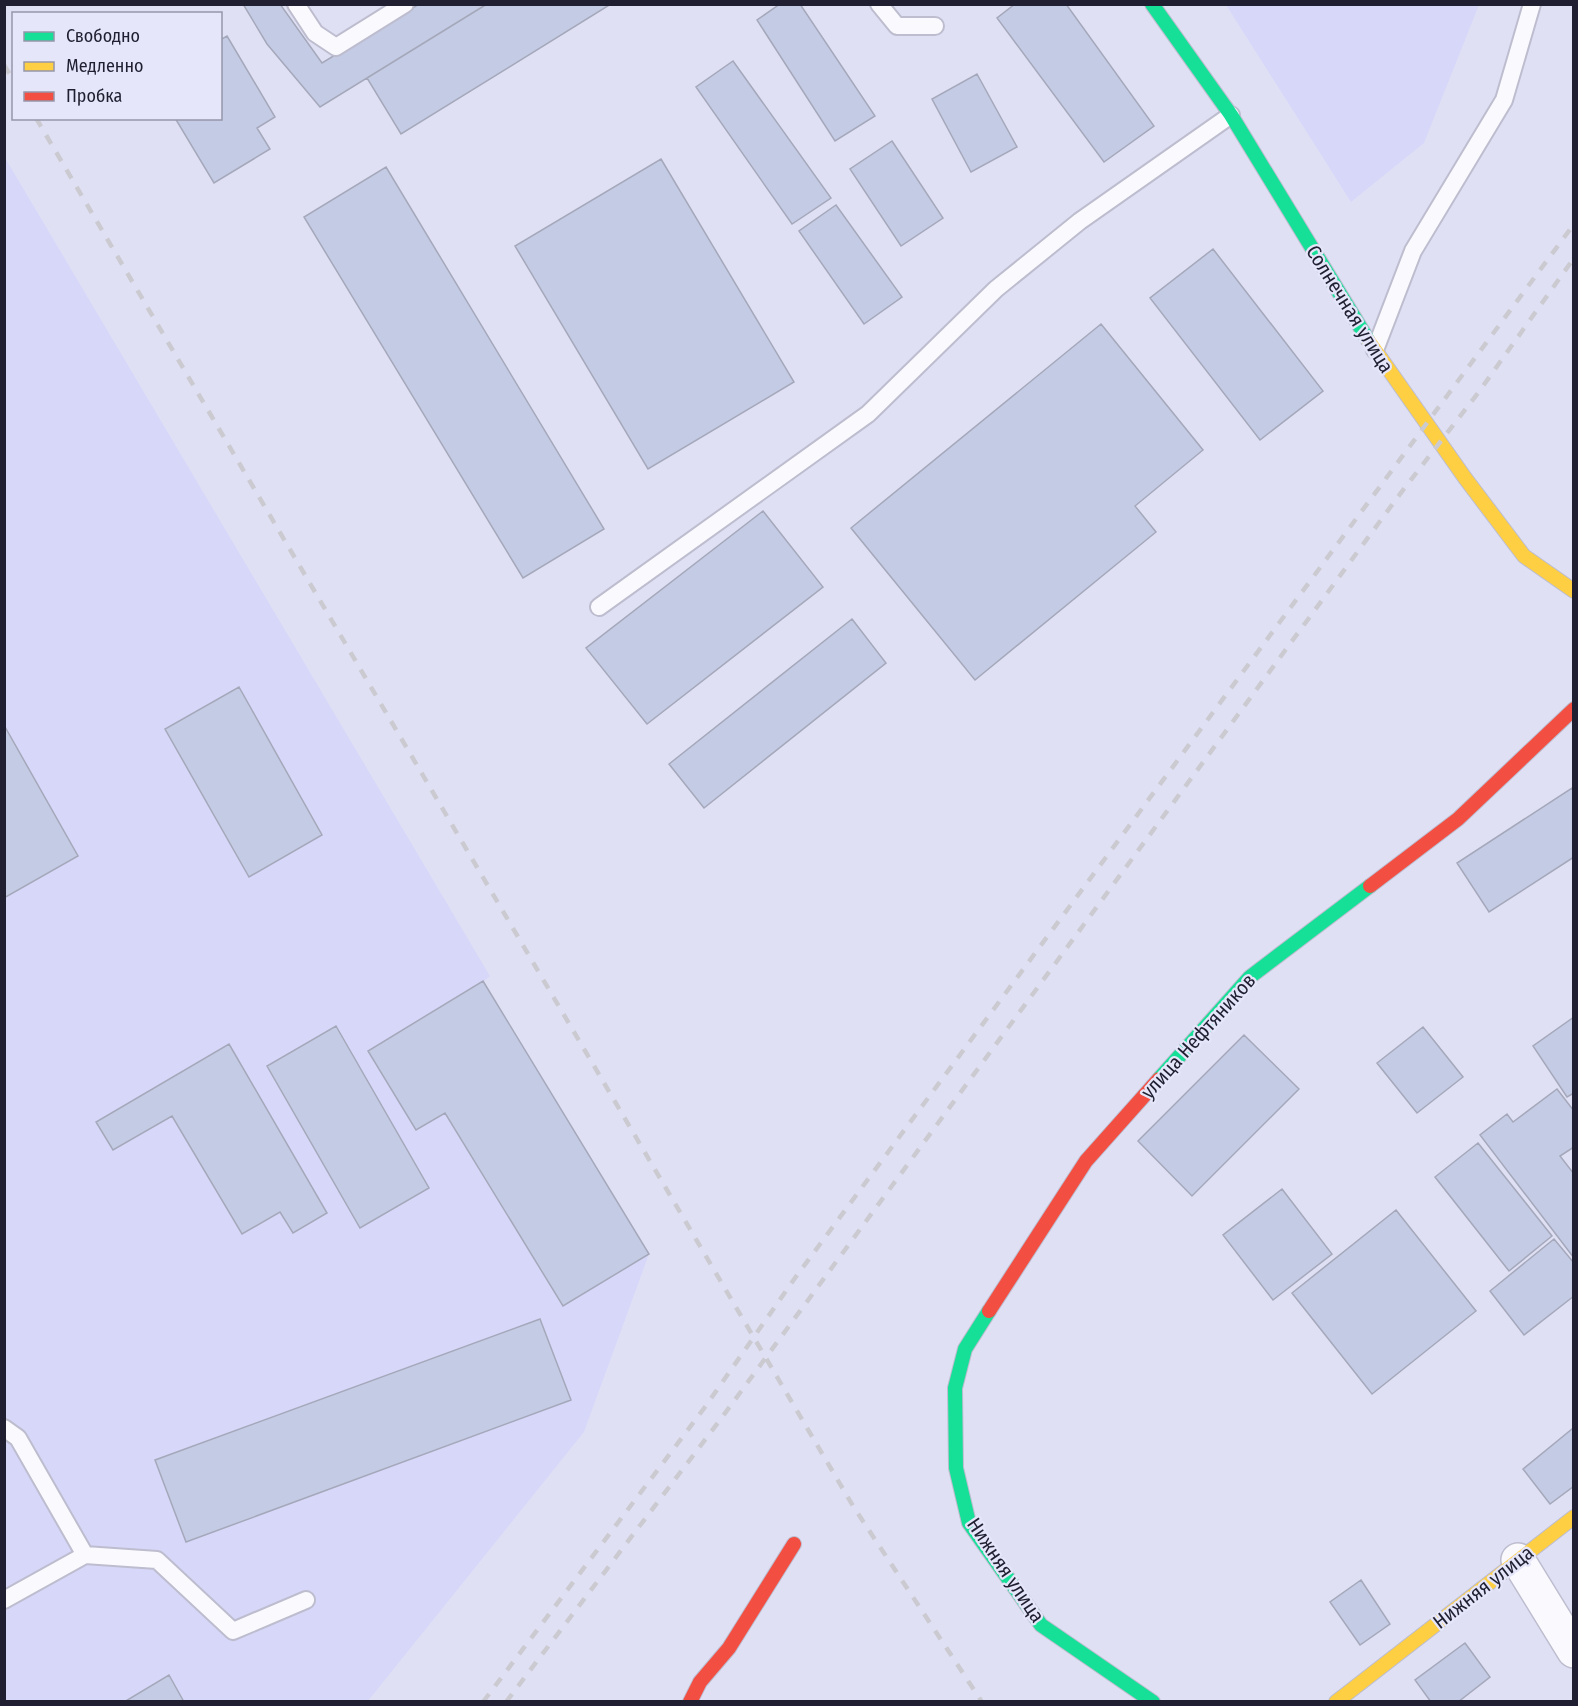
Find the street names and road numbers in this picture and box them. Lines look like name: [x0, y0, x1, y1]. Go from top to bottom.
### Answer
street label: Солнечная улица: [1301, 241, 1399, 377]
street label: улица Нефтяников: [1136, 969, 1260, 1103]
street label: Нижняя улица: [962, 1513, 1050, 1627]
street label: Нижняя улица: [1428, 1540, 1538, 1634]

